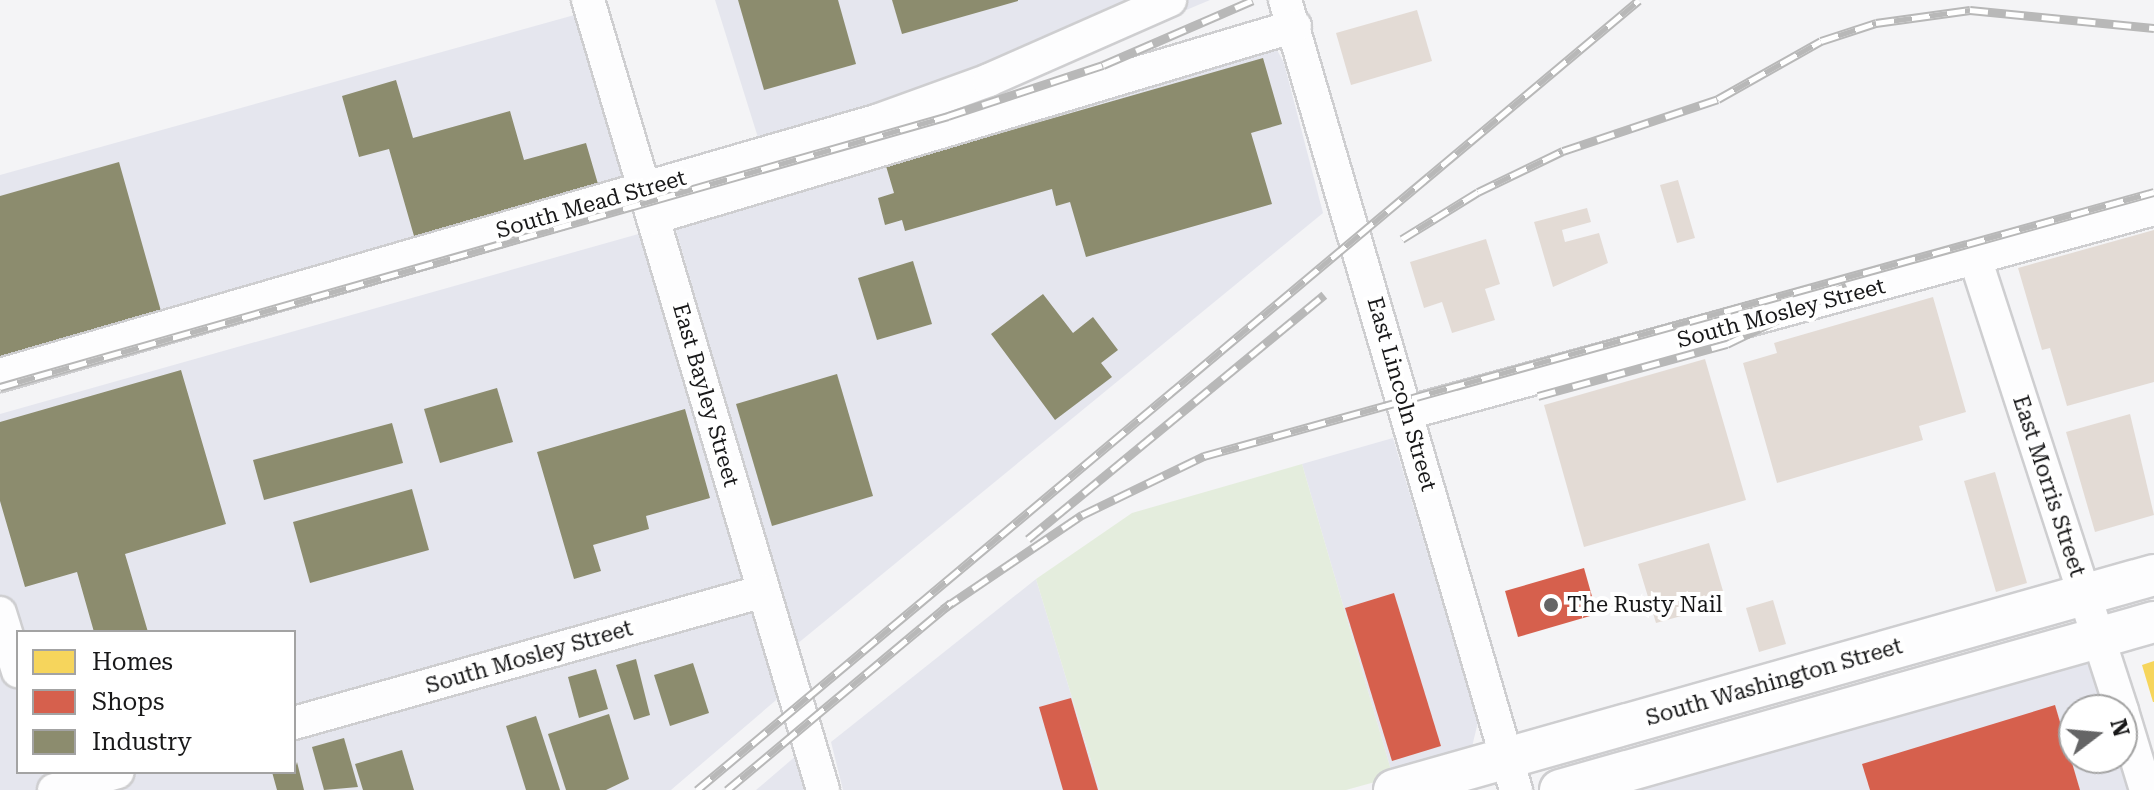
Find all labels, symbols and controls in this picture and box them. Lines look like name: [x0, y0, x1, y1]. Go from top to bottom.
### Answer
street label: South Mead Street: [493, 164, 689, 244]
street label: South Mosley Street: [1674, 273, 1888, 353]
street label: East Lincoln Street: [1362, 294, 1442, 494]
street label: East Bayley Street: [667, 300, 745, 490]
street label: East Morris Street: [2007, 392, 2091, 580]
place label: The Rusty Nail: [1567, 592, 1723, 618]
marker: The Rusty Nail: [1542, 596, 1560, 614]
street label: South Mosley Street: [422, 615, 636, 699]
legend: [16, 630, 296, 774]
street label: South Washington Street: [1643, 633, 1905, 731]
text: Homes: [92, 648, 173, 676]
text: Shops: [92, 688, 164, 716]
north arrow: [2058, 694, 2138, 774]
text: N: [2105, 716, 2134, 739]
text: Industry: [92, 728, 192, 756]

